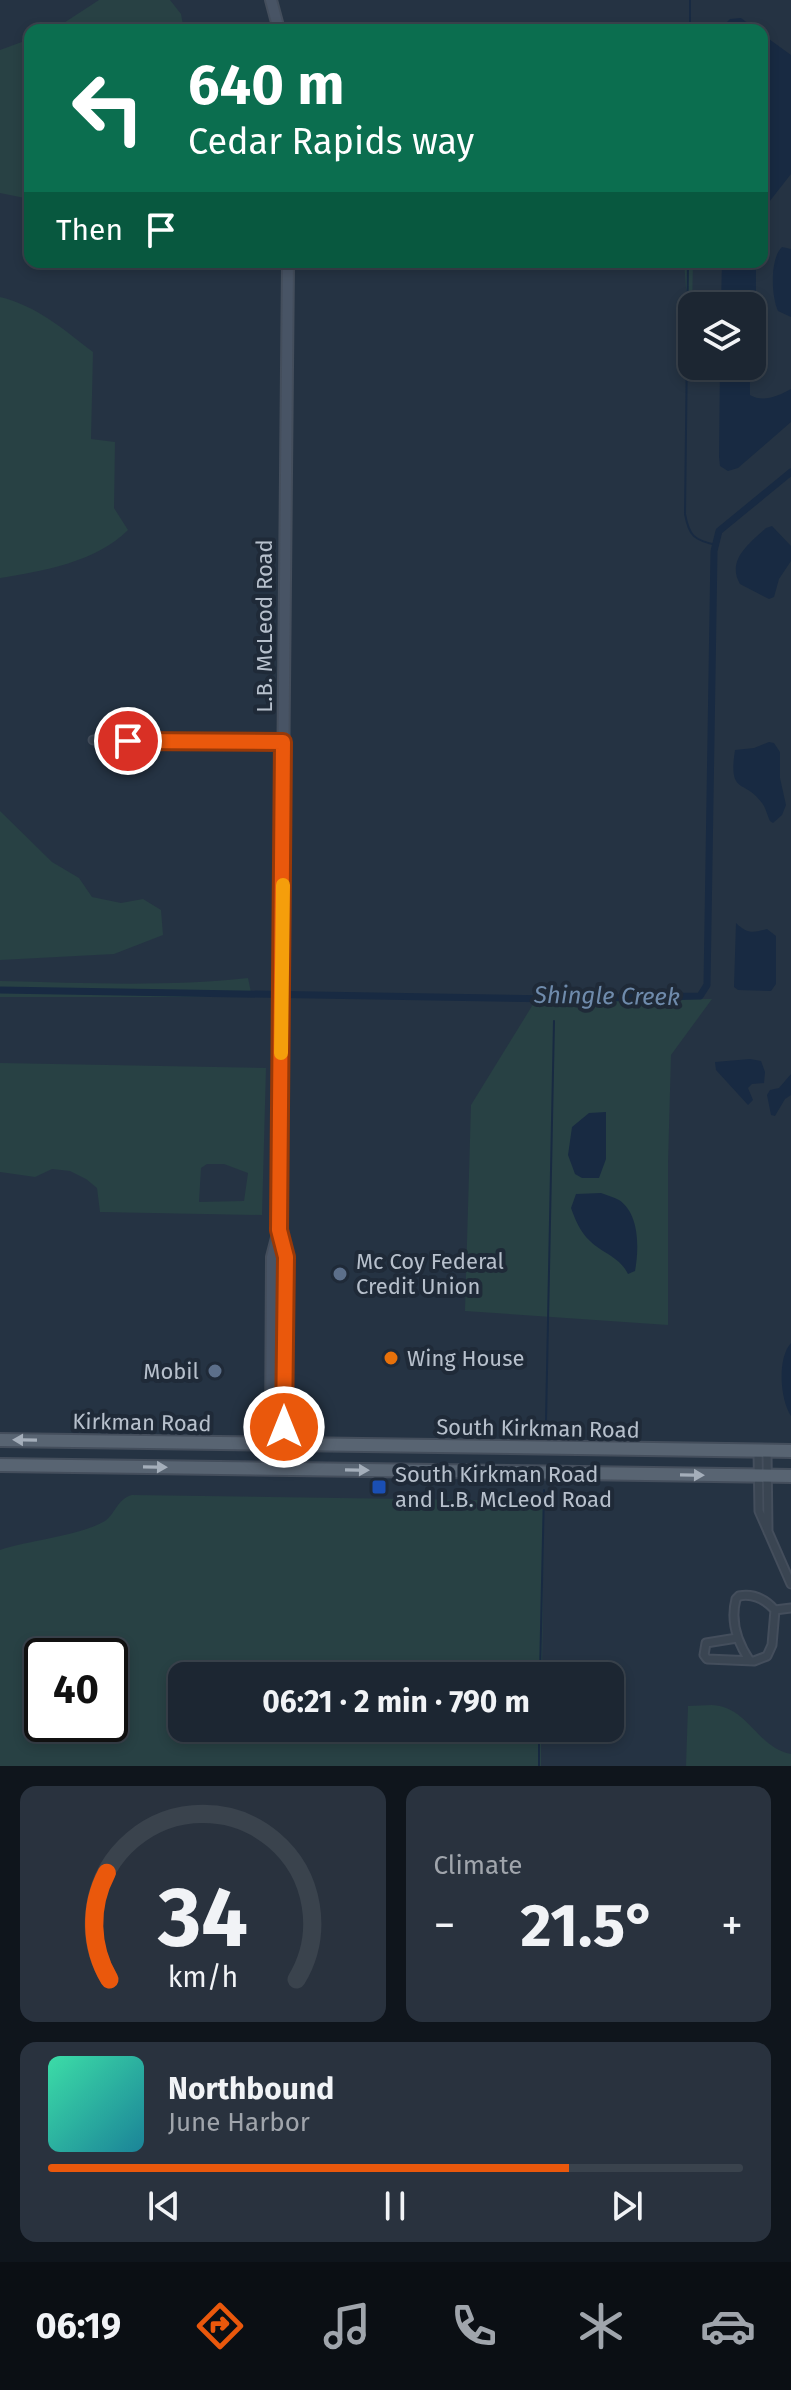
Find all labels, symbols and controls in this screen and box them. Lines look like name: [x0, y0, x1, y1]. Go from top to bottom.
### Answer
text: 640 m: [188, 52, 345, 119]
icon: left: [56, 56, 160, 160]
text: Cedar Rapids way: [188, 120, 474, 164]
icon: arrive: [139, 208, 183, 252]
text: Then: [56, 212, 123, 248]
map controls: [678, 292, 766, 380]
button: layers: [678, 292, 766, 380]
street label: L.B. McLeod Road: [251, 539, 278, 713]
pin: [94, 707, 162, 775]
icon: arrive: [106, 719, 150, 763]
water label: Shingle Creek: [533, 981, 680, 1011]
place label: Mc Coy Federal Credit Union: [356, 1248, 504, 1300]
marker: Mc Coy Federal Credit Union: [331, 1265, 349, 1283]
place label: Wing House: [407, 1345, 524, 1372]
marker: Wing House: [382, 1349, 400, 1367]
place label: Mobil: [143, 1358, 199, 1385]
marker: Mobil: [206, 1362, 224, 1380]
position arrow: [242, 1385, 326, 1469]
street label: Kirkman Road: [72, 1408, 212, 1437]
street label: South Kirkman Road: [436, 1413, 640, 1444]
one-way arrow: [12, 1434, 37, 1446]
one-way arrow: [143, 1461, 168, 1474]
place label: South Kirkman Road and L.B. McLeod Road: [395, 1461, 612, 1513]
one-way arrow: [345, 1464, 370, 1476]
one-way arrow: [680, 1469, 705, 1481]
marker: South Kirkman Road and L.B. McLeod Road: [370, 1478, 388, 1496]
speed limit sign: 40: [24, 1638, 128, 1742]
text: 06:21 · 2 min · 790 m: [262, 1684, 530, 1720]
text: Climate: [434, 1850, 522, 1881]
text: 34: [157, 1868, 248, 1968]
text: 21.5°: [521, 1890, 656, 1962]
text: −: [434, 1899, 456, 1952]
text: +: [721, 1899, 743, 1952]
text: km/h: [167, 1960, 238, 1995]
text: Northbound: [168, 2071, 334, 2107]
text: June Harbor: [168, 2107, 310, 2138]
icon: previous: [142, 2184, 186, 2228]
icon: pause: [373, 2184, 417, 2228]
icon: next: [605, 2184, 649, 2228]
icon: directions: [192, 2298, 248, 2354]
icon: music: [319, 2298, 375, 2354]
icon: phone: [446, 2298, 502, 2354]
icon: climate: [573, 2298, 629, 2354]
icon: car: [700, 2298, 756, 2354]
text: 06:19: [35, 2304, 121, 2348]

